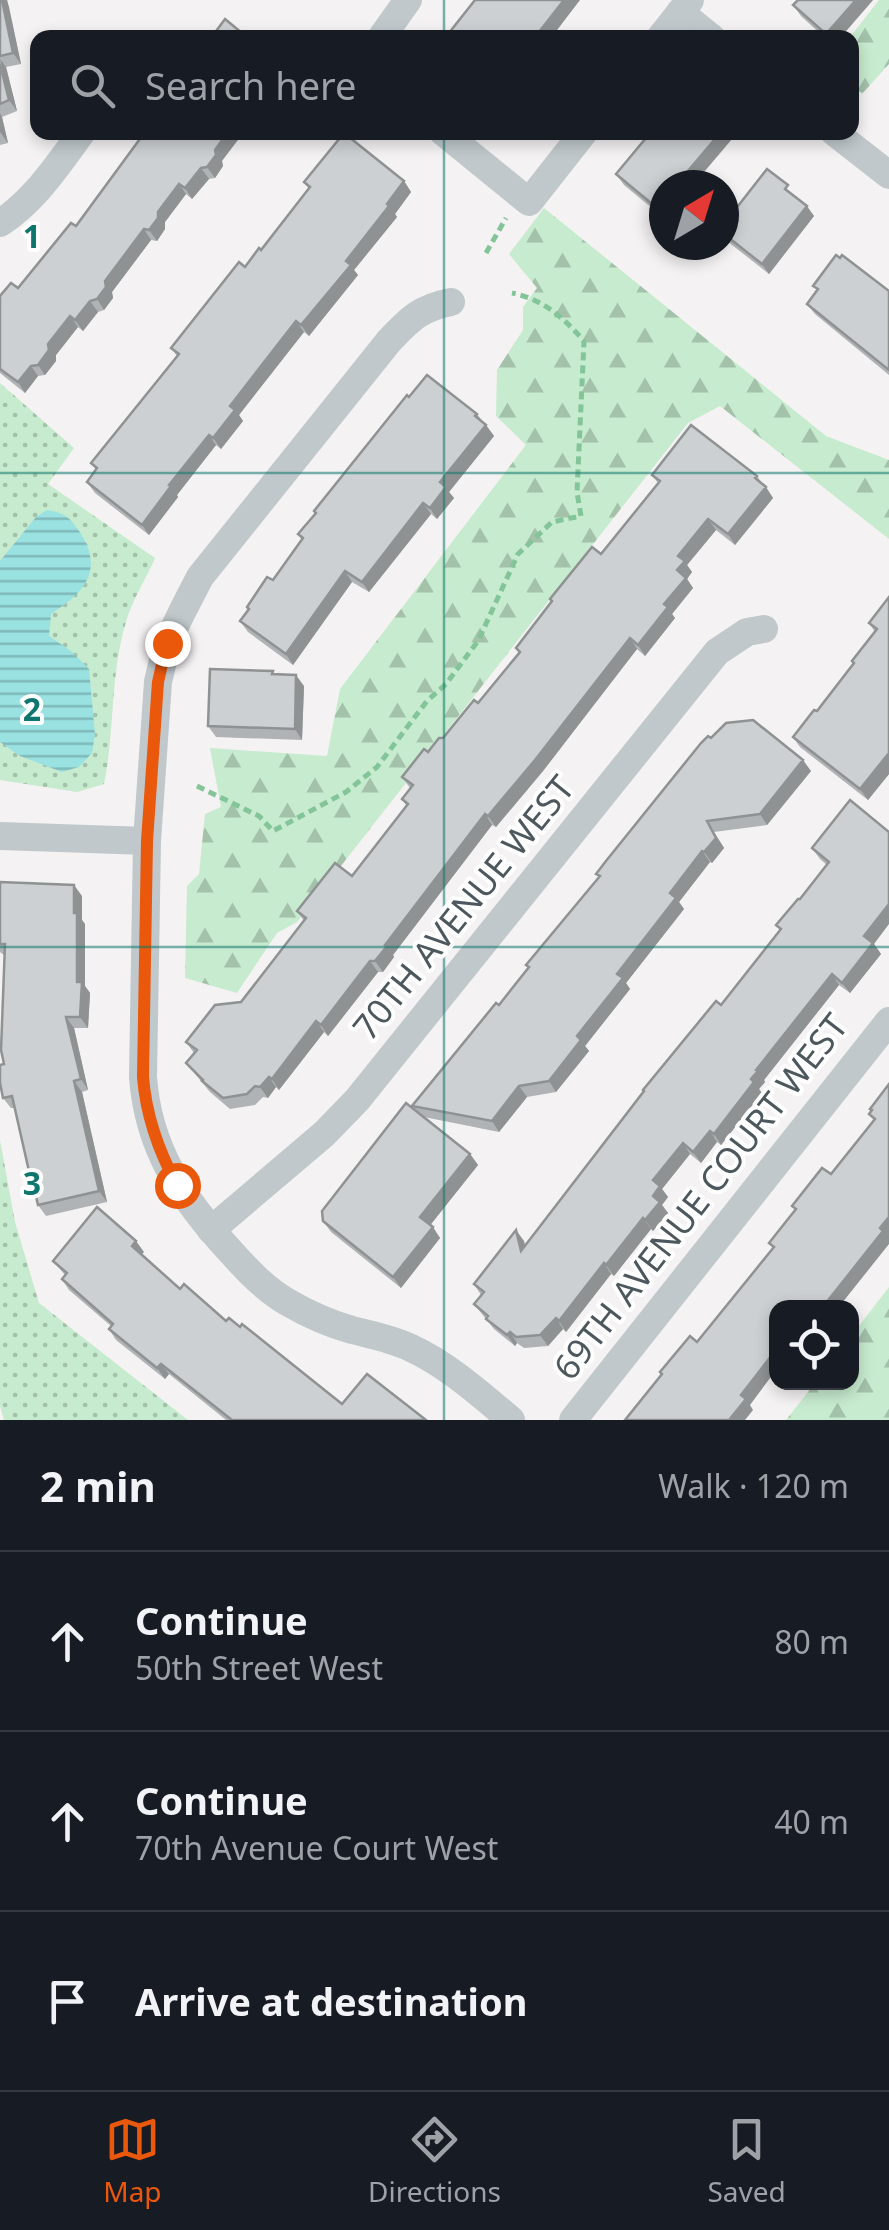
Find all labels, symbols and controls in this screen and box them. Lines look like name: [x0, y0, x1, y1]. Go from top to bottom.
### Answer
search box: [30, 30, 859, 140]
icon: search: [65, 58, 120, 113]
text: Search here: [145, 59, 356, 111]
north arrow: [649, 170, 739, 260]
text: 1: [23, 214, 41, 257]
route end: [145, 621, 191, 667]
text: 2: [23, 687, 41, 730]
street label: 70TH AVENUE WEST: [342, 765, 584, 1049]
street label: 69TH AVENUE COURT WEST: [542, 1003, 858, 1389]
text: 3: [23, 1161, 41, 1204]
route start: [155, 1163, 201, 1209]
map controls: [769, 1300, 859, 1390]
button: locate: [769, 1300, 859, 1390]
text: 2 min: [40, 1457, 156, 1514]
text: Walk · 120 m: [658, 1464, 849, 1507]
text: Continue: [135, 1594, 308, 1646]
icon: ahead: [40, 1614, 95, 1669]
text: 80 m: [774, 1620, 849, 1663]
text: 50th Street West: [135, 1646, 383, 1689]
text: Continue: [135, 1774, 308, 1826]
icon: ahead: [40, 1794, 95, 1849]
text: 40 m: [774, 1800, 849, 1843]
text: 70th Avenue Court West: [135, 1826, 498, 1869]
icon: arrive: [40, 1974, 95, 2029]
text: Arrive at destination: [135, 1975, 527, 2027]
tab: Map: [103, 2112, 162, 2210]
tab: Directions: [368, 2112, 501, 2210]
tab: Saved: [707, 2112, 786, 2210]

